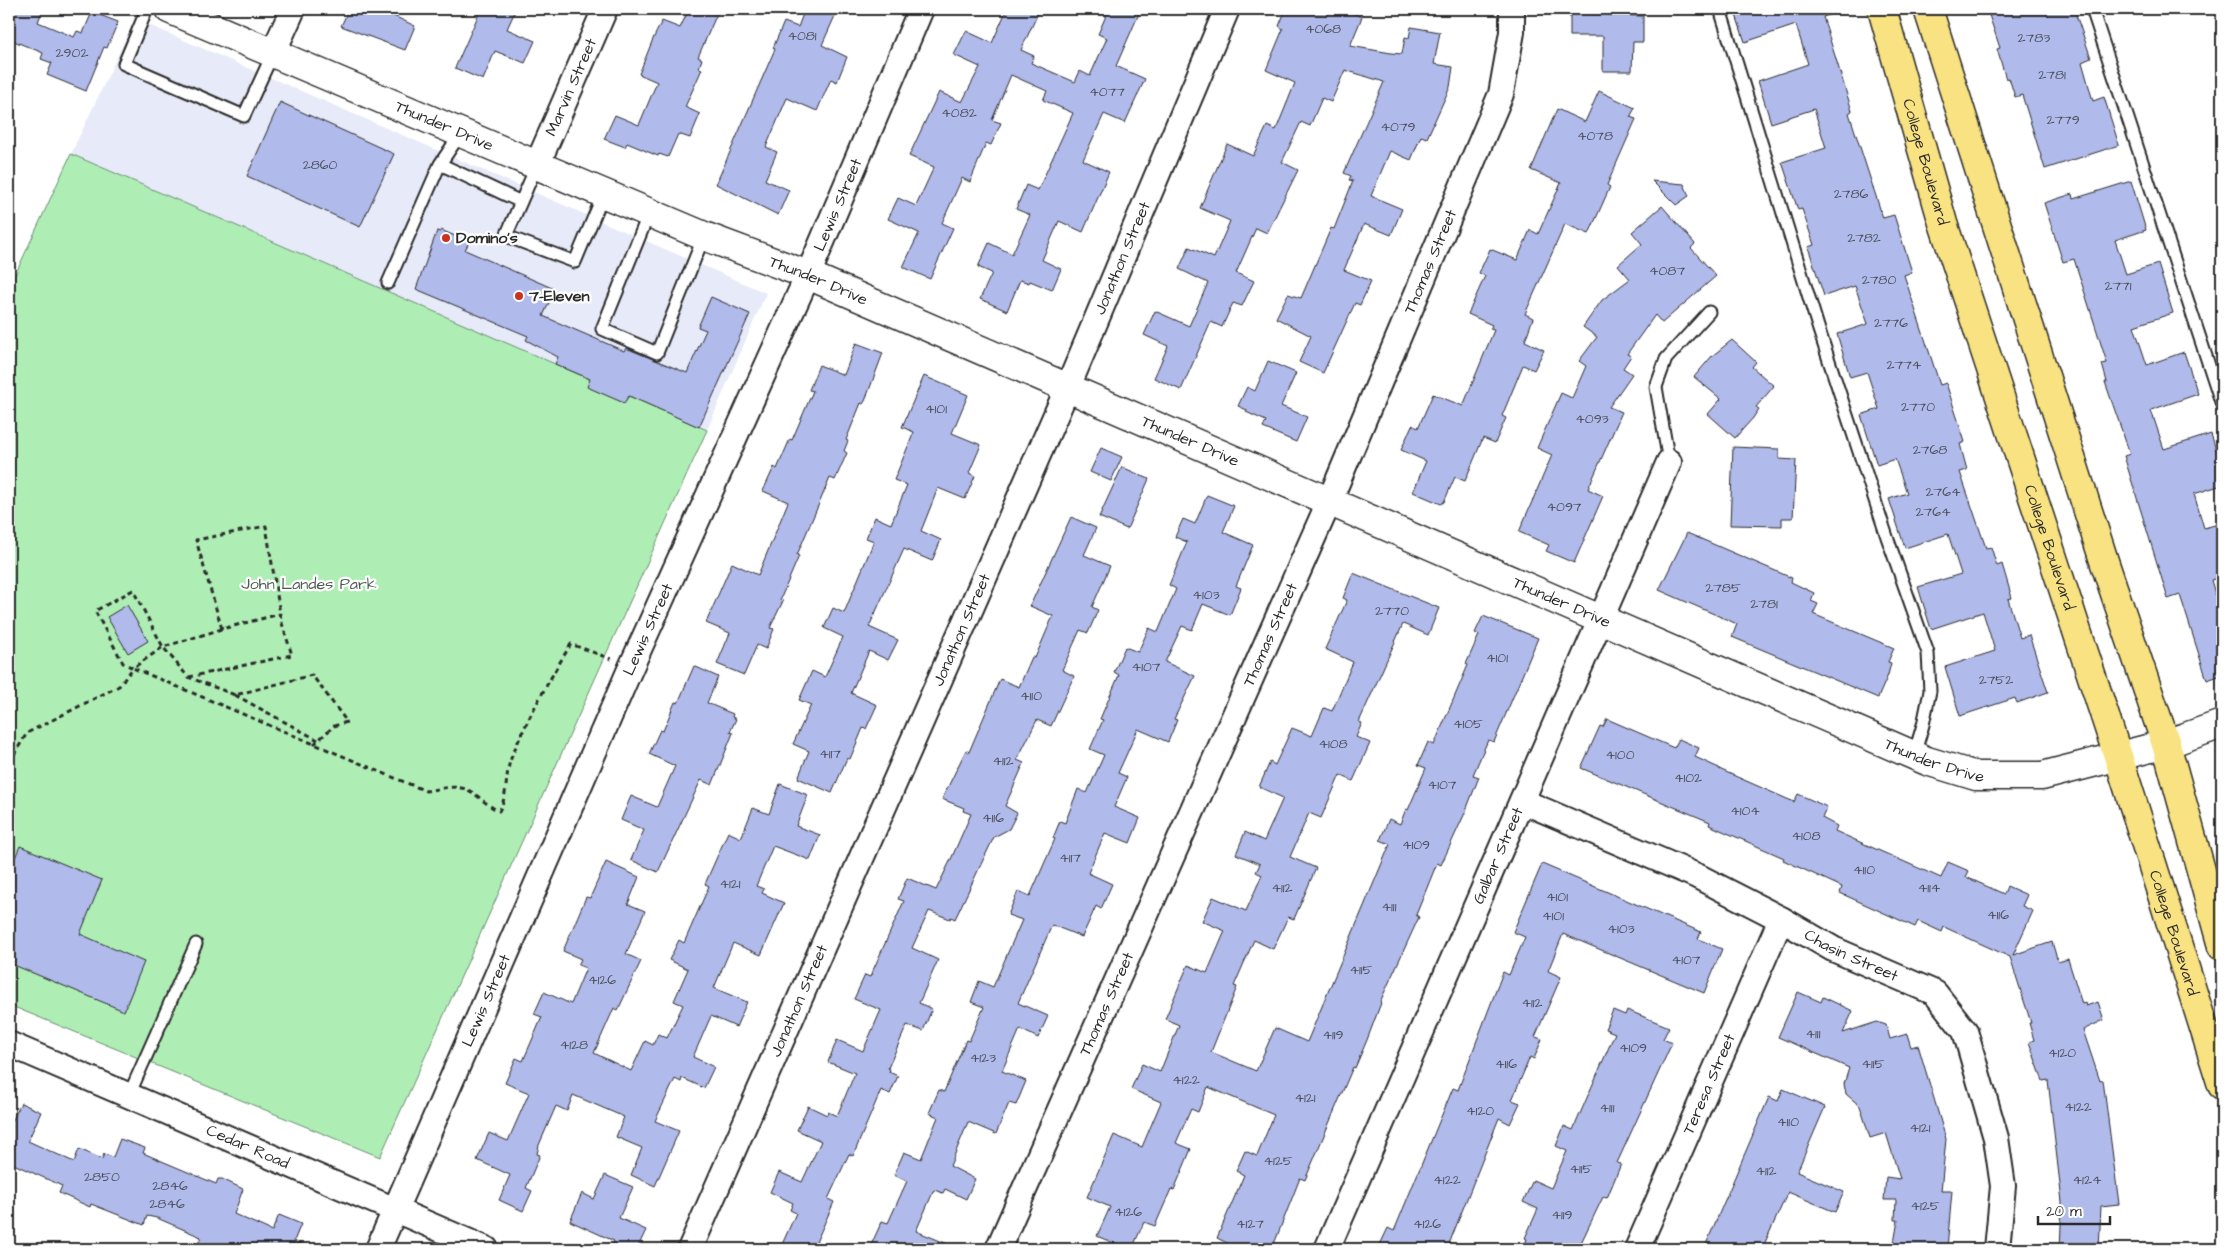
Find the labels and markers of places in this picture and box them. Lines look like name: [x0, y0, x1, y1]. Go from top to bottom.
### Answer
place label: Domino's: [456, 227, 518, 249]
marker: Domino's: [440, 232, 452, 244]
place label: 7-Eleven: [528, 285, 589, 307]
marker: 7-Eleven: [513, 290, 525, 302]

